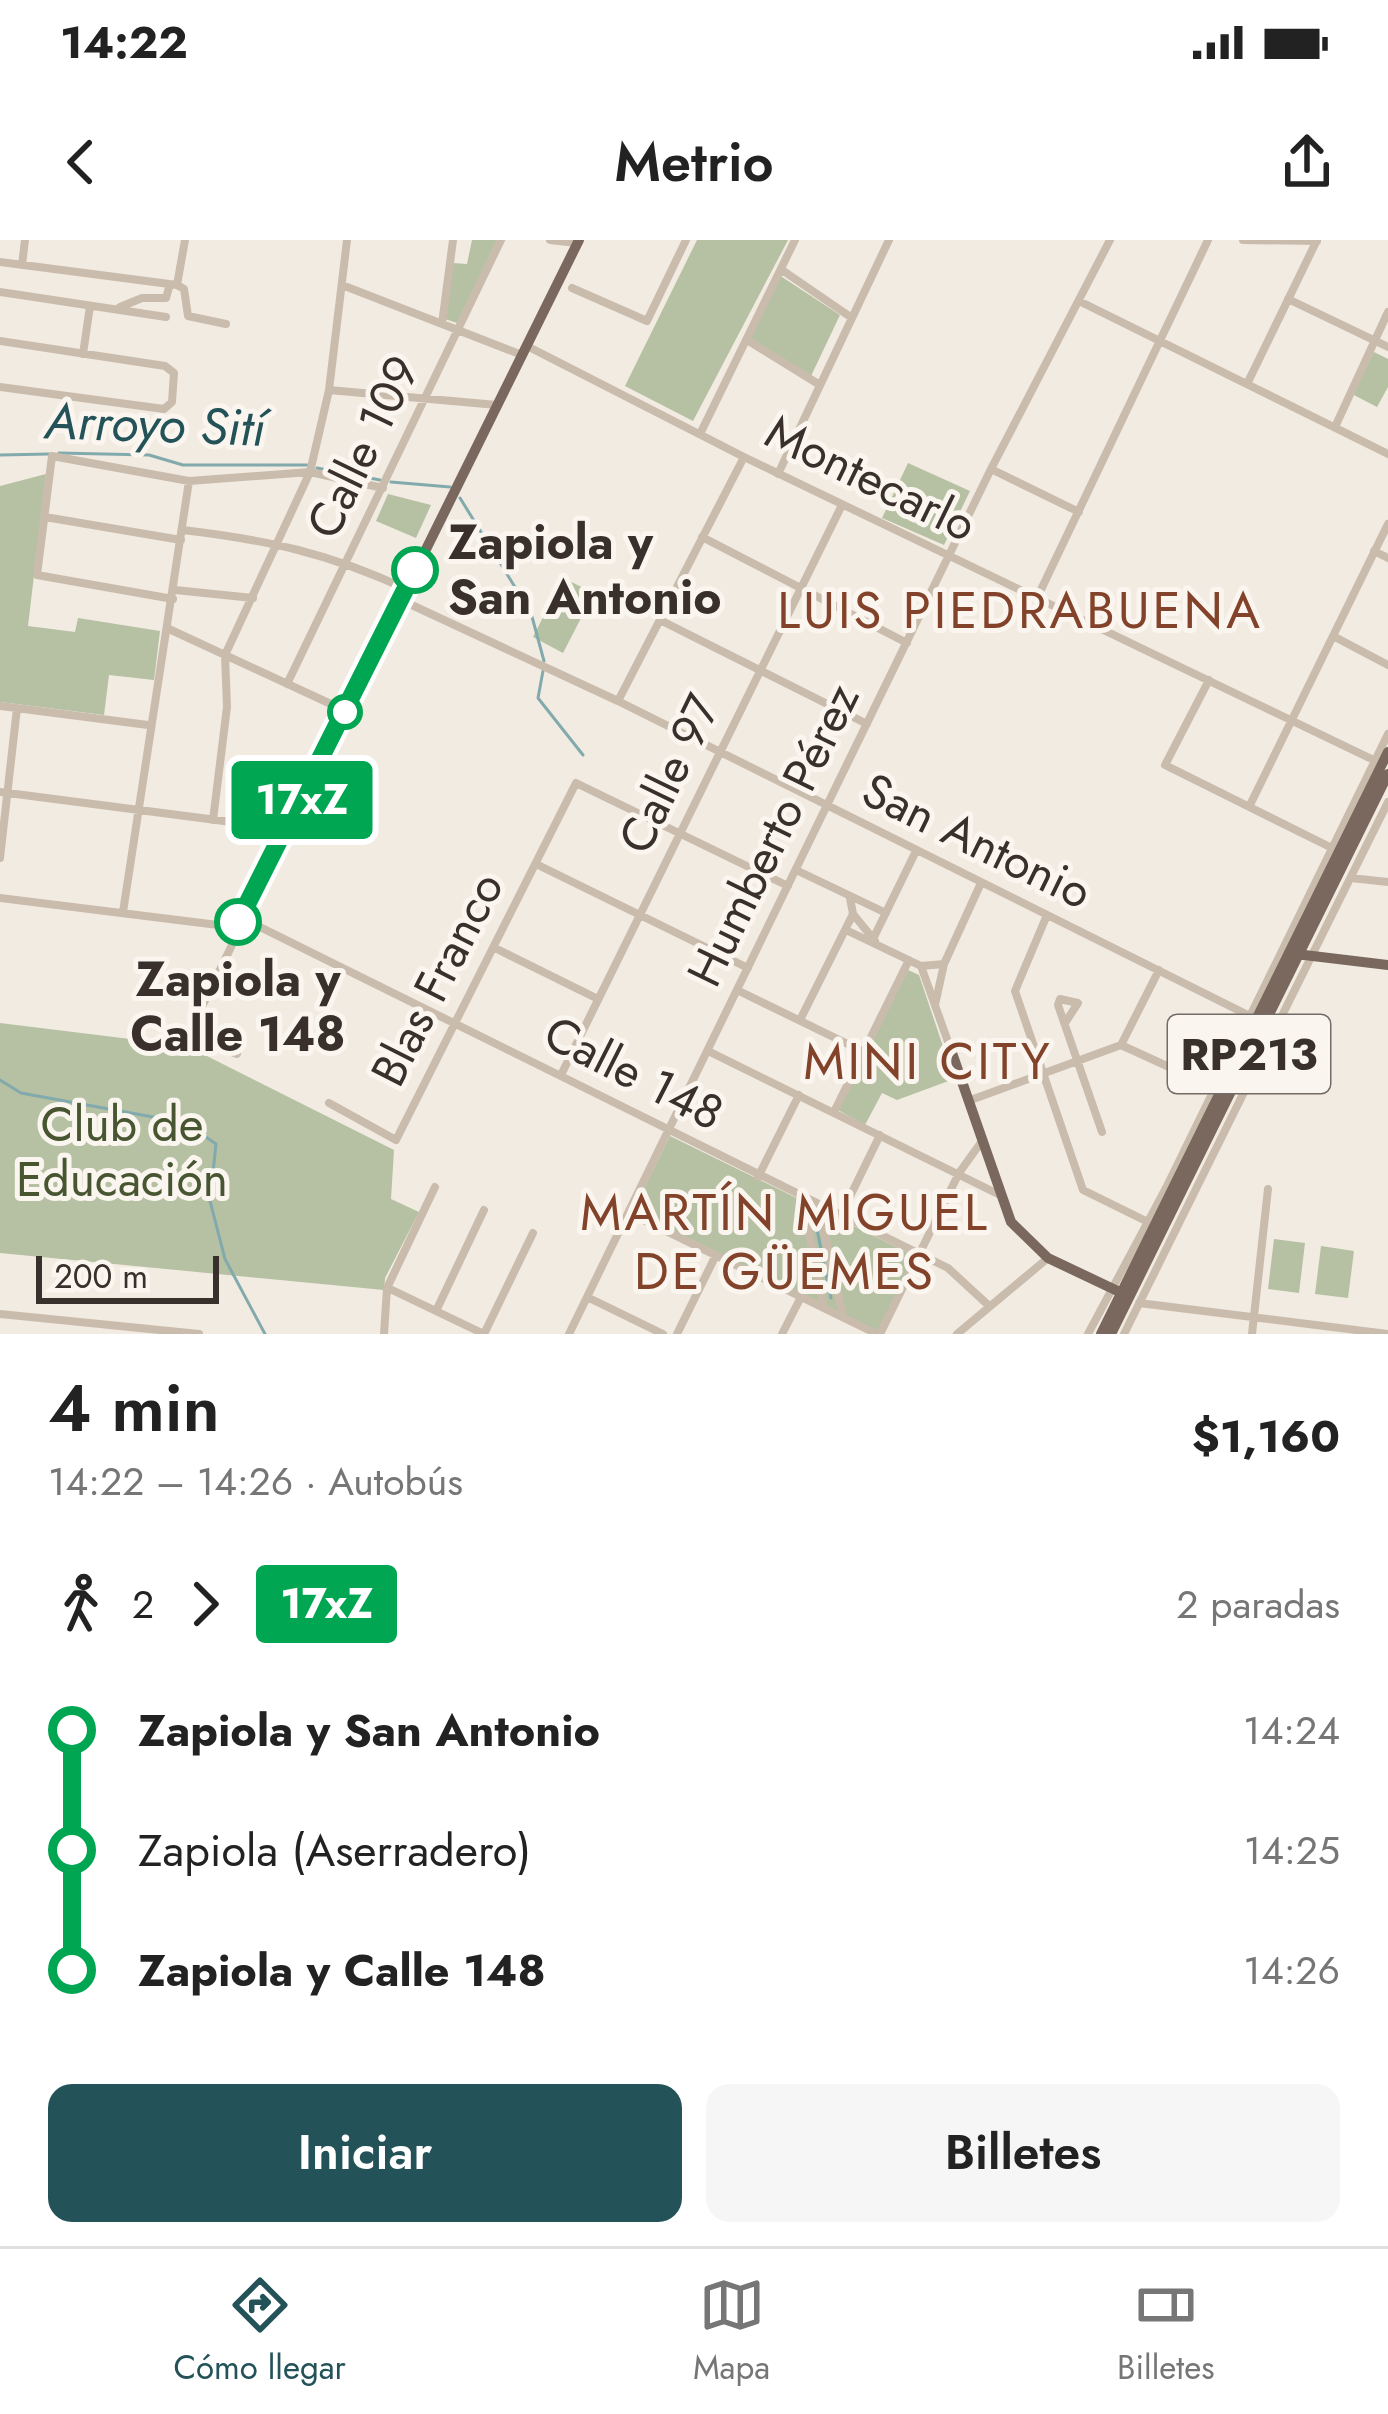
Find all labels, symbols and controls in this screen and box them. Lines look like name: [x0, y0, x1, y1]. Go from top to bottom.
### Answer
text: 14:22: [60, 10, 188, 75]
text: Metrio: [614, 123, 774, 201]
icon: back: [48, 129, 114, 195]
icon: share: [1274, 129, 1340, 195]
street label: Calle 109: [289, 344, 437, 550]
water label: Arroyo Sití: [42, 383, 273, 465]
street label: Montecarlo: [754, 397, 988, 559]
place label: Zapiola y San Antonio: [448, 508, 722, 632]
marker: Zapiola y San Antonio: [393, 548, 437, 592]
district label: LUIS PIEDRABUENA: [777, 573, 1263, 647]
street label: Humberto Pérez: [670, 672, 876, 998]
street label: Calle 97: [601, 683, 737, 865]
unlabelled marker: [329, 696, 361, 728]
street label: San Antonio: [851, 756, 1103, 926]
line badge: 17xZ: [218, 761, 386, 839]
text: 17xZ: [256, 769, 349, 830]
street label: Blas Franco: [354, 860, 520, 1098]
marker: Zapiola y Calle 148: [216, 900, 260, 944]
place label: Zapiola y Calle 148: [130, 945, 346, 1069]
street label: Calle 148: [532, 998, 736, 1148]
road number: RP213: [1168, 1015, 1330, 1093]
district label: MINI CITY: [803, 1024, 1053, 1098]
park label: Club de Educación: [16, 1090, 228, 1214]
district label: MARTÍN MIGUEL DE GÜEMES: [580, 1175, 990, 1308]
scale bar: [36, 1250, 219, 1303]
text: 200 m: [54, 1253, 148, 1300]
text: 4 min: [48, 1360, 220, 1456]
text: $1,160: [1192, 1404, 1340, 1469]
text: 14:22 – 14:26 · Autobús: [48, 1453, 463, 1510]
icon: walk: [48, 1571, 114, 1637]
icon: forward: [172, 1571, 238, 1637]
text: 17xZ: [280, 1573, 373, 1634]
text: 2: [132, 1576, 154, 1633]
text: 2 paradas: [1176, 1576, 1340, 1633]
text: Zapiola y San Antonio: [138, 1698, 600, 1763]
text: 14:24: [1243, 1702, 1340, 1759]
text: Zapiola (Aserradero): [138, 1818, 531, 1883]
text: 14:25: [1244, 1822, 1340, 1879]
text: Zapiola y Calle 148: [138, 1938, 546, 2003]
text: 14:26: [1243, 1942, 1340, 1999]
button: Iniciar: [48, 2084, 682, 2222]
button: Billetes: [706, 2084, 1340, 2222]
tab: Cómo llegar: [173, 2272, 346, 2391]
tab: Mapa: [693, 2272, 770, 2391]
tab: Billetes: [1117, 2272, 1215, 2391]

